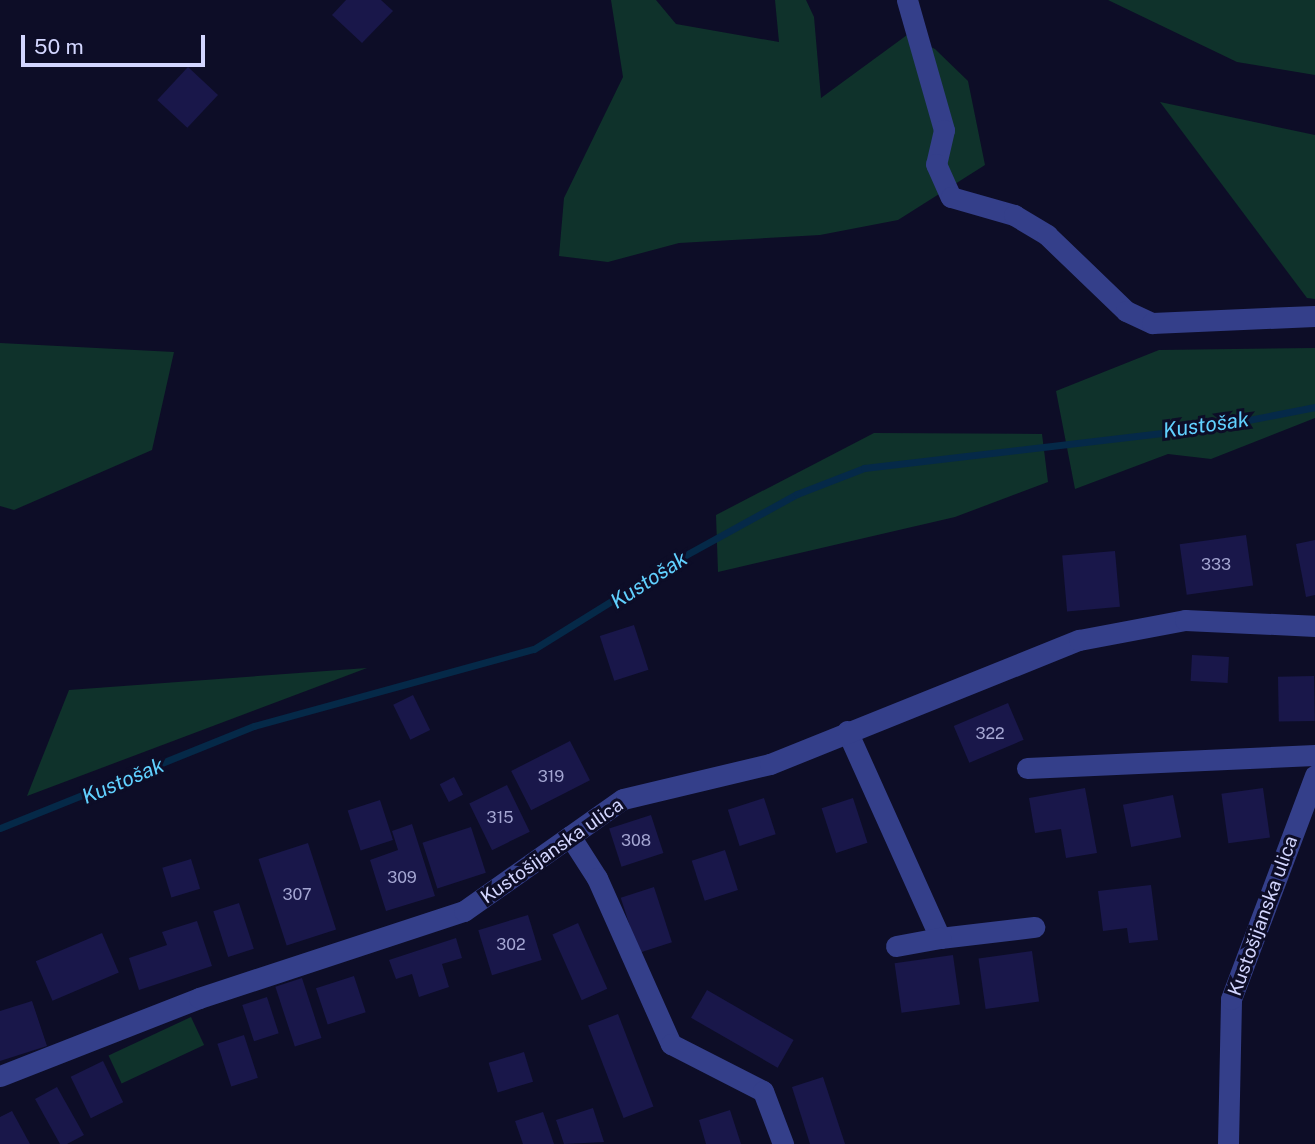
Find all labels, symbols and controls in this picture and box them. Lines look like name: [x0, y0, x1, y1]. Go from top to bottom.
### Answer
scale bar: [24, 21, 208, 65]
text: 50 m: [34, 34, 84, 59]
water label: Kustošak: [1161, 406, 1251, 444]
water label: Kustošak: [606, 546, 692, 614]
house number: 333: [1201, 555, 1231, 575]
house number: 322: [975, 724, 1005, 744]
water label: Kustošak: [78, 752, 168, 810]
house number: 319: [538, 767, 564, 787]
street label: Kustošijanska ulica: [476, 793, 628, 909]
house number: 315: [487, 808, 513, 828]
house number: 308: [621, 831, 651, 851]
street label: Kustošijanska ulica: [1223, 833, 1303, 999]
house number: 309: [387, 868, 417, 888]
house number: 307: [282, 885, 312, 905]
house number: 302: [496, 935, 526, 955]

